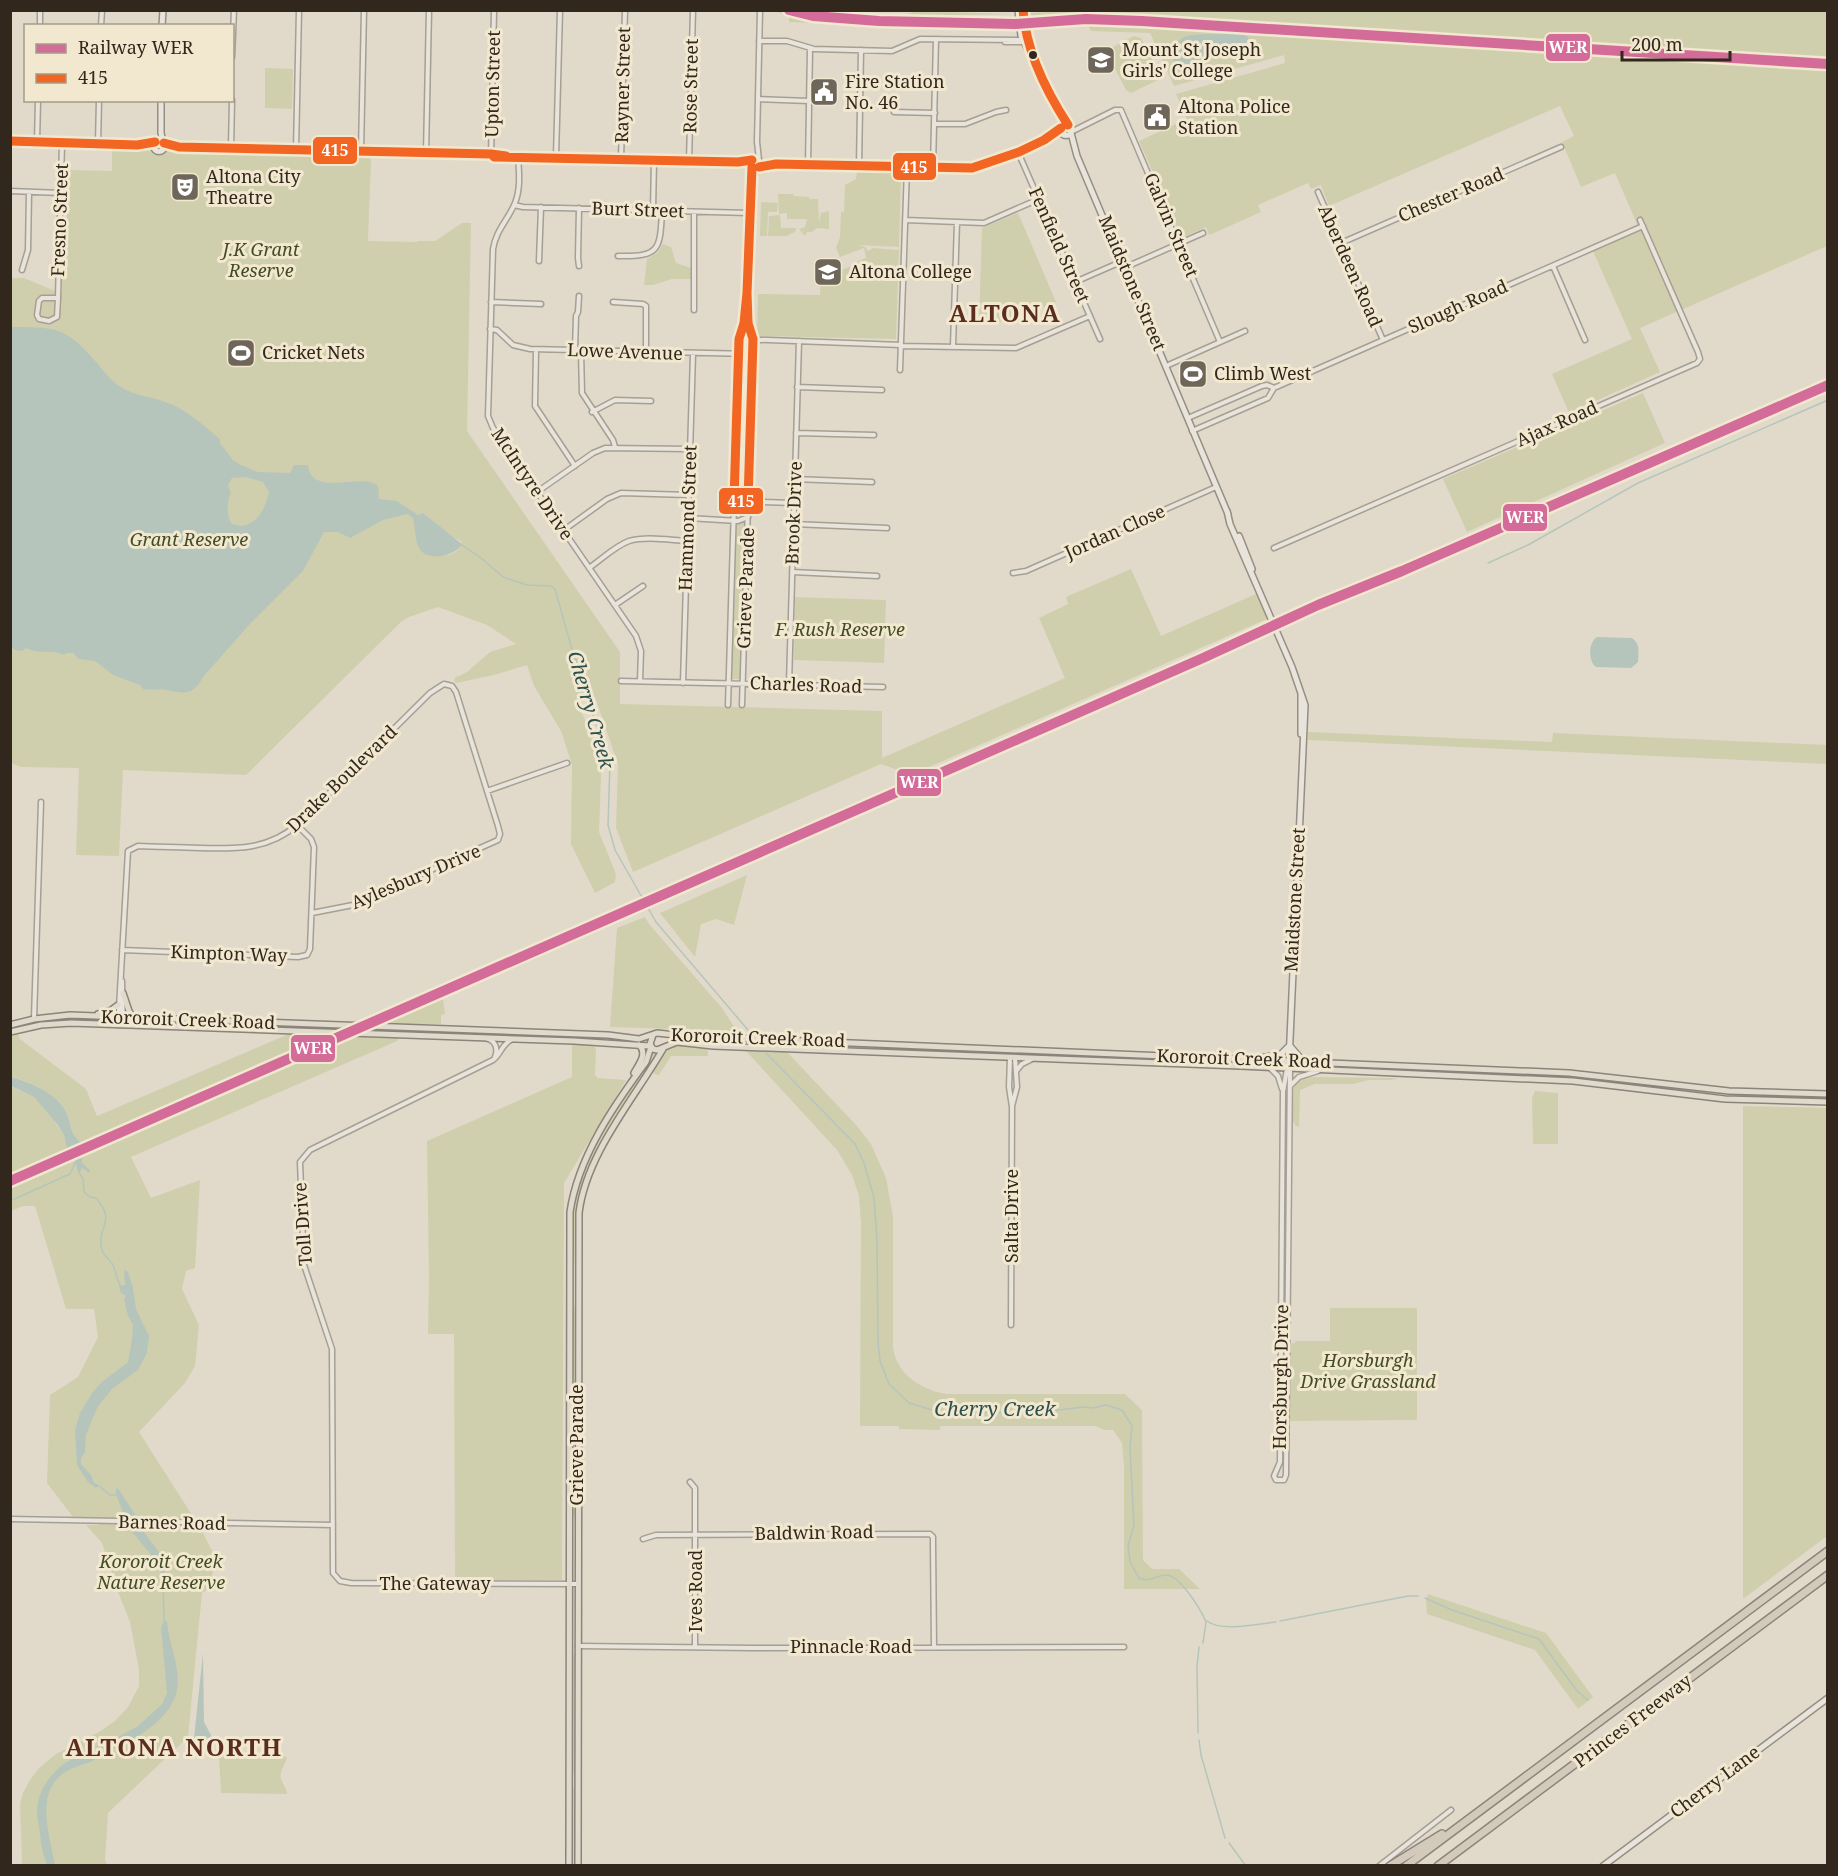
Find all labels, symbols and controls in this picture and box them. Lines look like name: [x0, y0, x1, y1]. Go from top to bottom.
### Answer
legend: [24, 24, 234, 102]
scale bar: [1622, 24, 1730, 62]
street label: Rayner Street: [609, 27, 635, 143]
street label: Upton Street: [479, 30, 505, 138]
text: 200 m: [1631, 32, 1683, 56]
line badge: WER: [1545, 33, 1591, 62]
text: Railway WER: [78, 35, 193, 59]
text: WER: [1549, 36, 1588, 58]
place label: Mount St Joseph Girls' College: [1122, 37, 1261, 82]
street label: Rose Street: [677, 38, 703, 134]
school or university icon: Mount St Joseph Girls' College: [1085, 44, 1117, 76]
unlabelled marker: [1027, 49, 1039, 61]
text: 415: [78, 65, 108, 89]
place label: Fire Station No. 46: [845, 69, 945, 114]
public building icon: Fire Station No. 46: [808, 76, 840, 108]
place label: Altona Police Station: [1178, 94, 1291, 139]
public building icon: Altona Police Station: [1141, 101, 1173, 133]
line badge: 415: [312, 136, 358, 165]
text: 415: [321, 139, 349, 161]
line badge: 415: [892, 152, 937, 181]
text: 415: [900, 156, 928, 178]
street label: Chester Road: [1394, 161, 1507, 227]
street label: Fresno Street: [45, 163, 73, 277]
place label: Altona City Theatre: [206, 164, 302, 209]
street label: Galvin Street: [1139, 169, 1205, 281]
theatre icon: Altona City Theatre: [169, 171, 201, 203]
street label: Fenfield Street: [1024, 183, 1096, 306]
street label: Burt Street: [591, 195, 685, 223]
street label: Aberdeen Road: [1313, 200, 1389, 331]
street label: Maidstone Street: [1094, 211, 1172, 354]
park label: J.K Grant Reserve: [220, 237, 300, 282]
school or university icon: Altona College: [812, 256, 844, 288]
place label: Altona College: [849, 259, 972, 283]
street label: Slough Road: [1404, 273, 1511, 339]
district label: ALTONA: [949, 296, 1061, 329]
sports icon: Cricket Nets: [225, 337, 257, 369]
street label: Lowe Avenue: [567, 337, 683, 365]
place label: Cricket Nets: [262, 340, 365, 364]
sports icon: Climb West: [1177, 358, 1209, 390]
place label: Climb West: [1214, 361, 1311, 385]
street label: Ajax Road: [1512, 394, 1601, 452]
street label: McIntyre Drive: [486, 423, 579, 544]
street label: Hammond Street: [672, 444, 702, 592]
street label: Brook Drive: [779, 461, 807, 565]
line badge: 415: [718, 487, 764, 515]
text: 415: [727, 490, 755, 512]
street label: Jordan Close: [1060, 498, 1169, 564]
line badge: WER: [1502, 503, 1548, 532]
text: WER: [1506, 506, 1545, 528]
park label: Grant Reserve: [130, 527, 248, 551]
street label: Grieve Parade: [731, 527, 759, 649]
park label: F. Rush Reserve: [774, 617, 905, 641]
water label: Cherry Creek: [562, 648, 621, 773]
street label: Charles Road: [749, 670, 863, 698]
street label: Drake Boulevard: [281, 719, 402, 837]
line badge: WER: [896, 768, 942, 797]
text: WER: [900, 771, 939, 793]
street label: Maidstone Street: [1278, 827, 1310, 973]
street label: Aylesbury Drive: [347, 838, 484, 914]
street label: Kimpton Way: [170, 939, 289, 967]
street label: Kororoit Creek Road: [100, 1004, 276, 1034]
street label: Kororoit Creek Road: [670, 1022, 846, 1052]
line badge: WER: [290, 1034, 336, 1063]
text: WER: [294, 1037, 333, 1059]
street label: Kororoit Creek Road: [1156, 1043, 1332, 1073]
street label: Salta Drive: [999, 1169, 1023, 1263]
street label: Toll Drive: [287, 1181, 317, 1267]
street label: Horsburgh Drive: [1267, 1304, 1293, 1450]
park label: Horsburgh Drive Grassland: [1299, 1348, 1436, 1393]
street label: Grieve Parade: [564, 1384, 588, 1506]
water label: Cherry Creek: [934, 1395, 1056, 1422]
street label: Barnes Road: [118, 1509, 226, 1535]
street label: Baldwin Road: [754, 1519, 874, 1545]
park label: Kororoit Creek Nature Reserve: [96, 1549, 225, 1594]
street label: Ives Road: [683, 1550, 707, 1632]
street label: The Gateway: [379, 1571, 491, 1595]
street label: Pinnacle Road: [790, 1634, 912, 1658]
street label: Princes Freeway: [1569, 1667, 1697, 1772]
district label: ALTONA NORTH: [65, 1730, 283, 1763]
street label: Cherry Lane: [1665, 1740, 1764, 1823]

